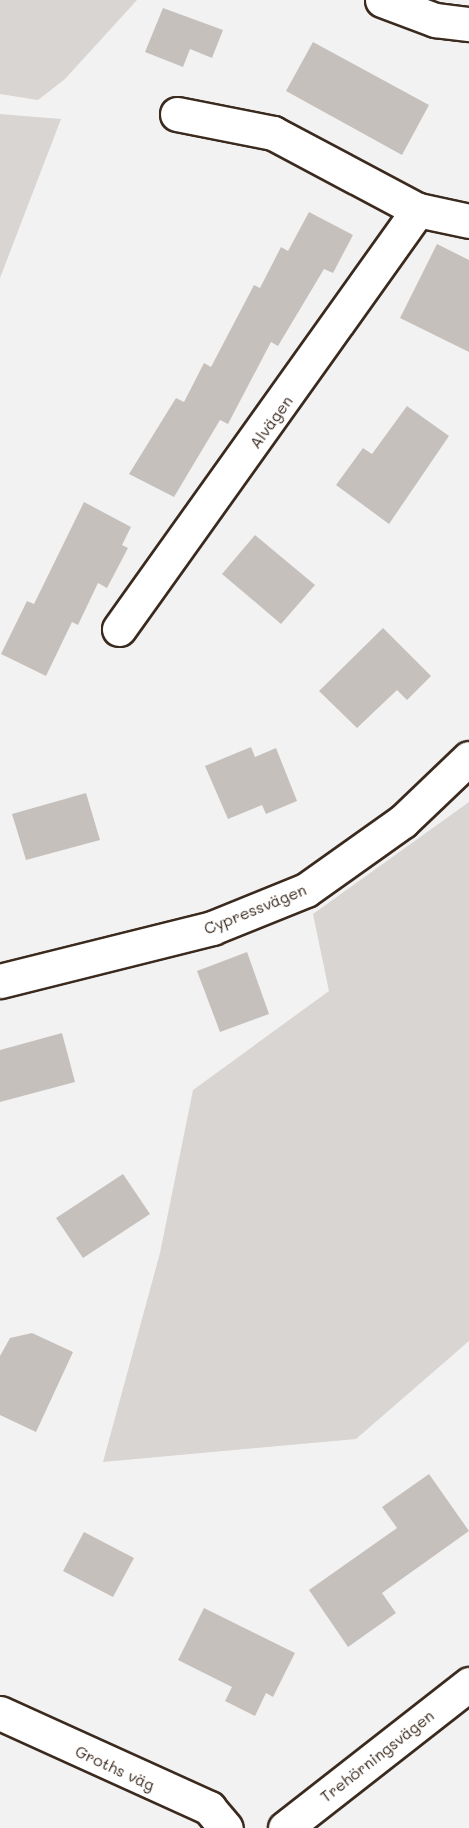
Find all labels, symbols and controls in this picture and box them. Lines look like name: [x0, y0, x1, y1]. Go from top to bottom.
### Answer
street label: Alvägen: [245, 392, 297, 452]
street label: Cypressvägen: [201, 880, 309, 938]
street label: Trehörningsvägen: [316, 1706, 438, 1806]
street label: Groths väg: [72, 1741, 158, 1795]

